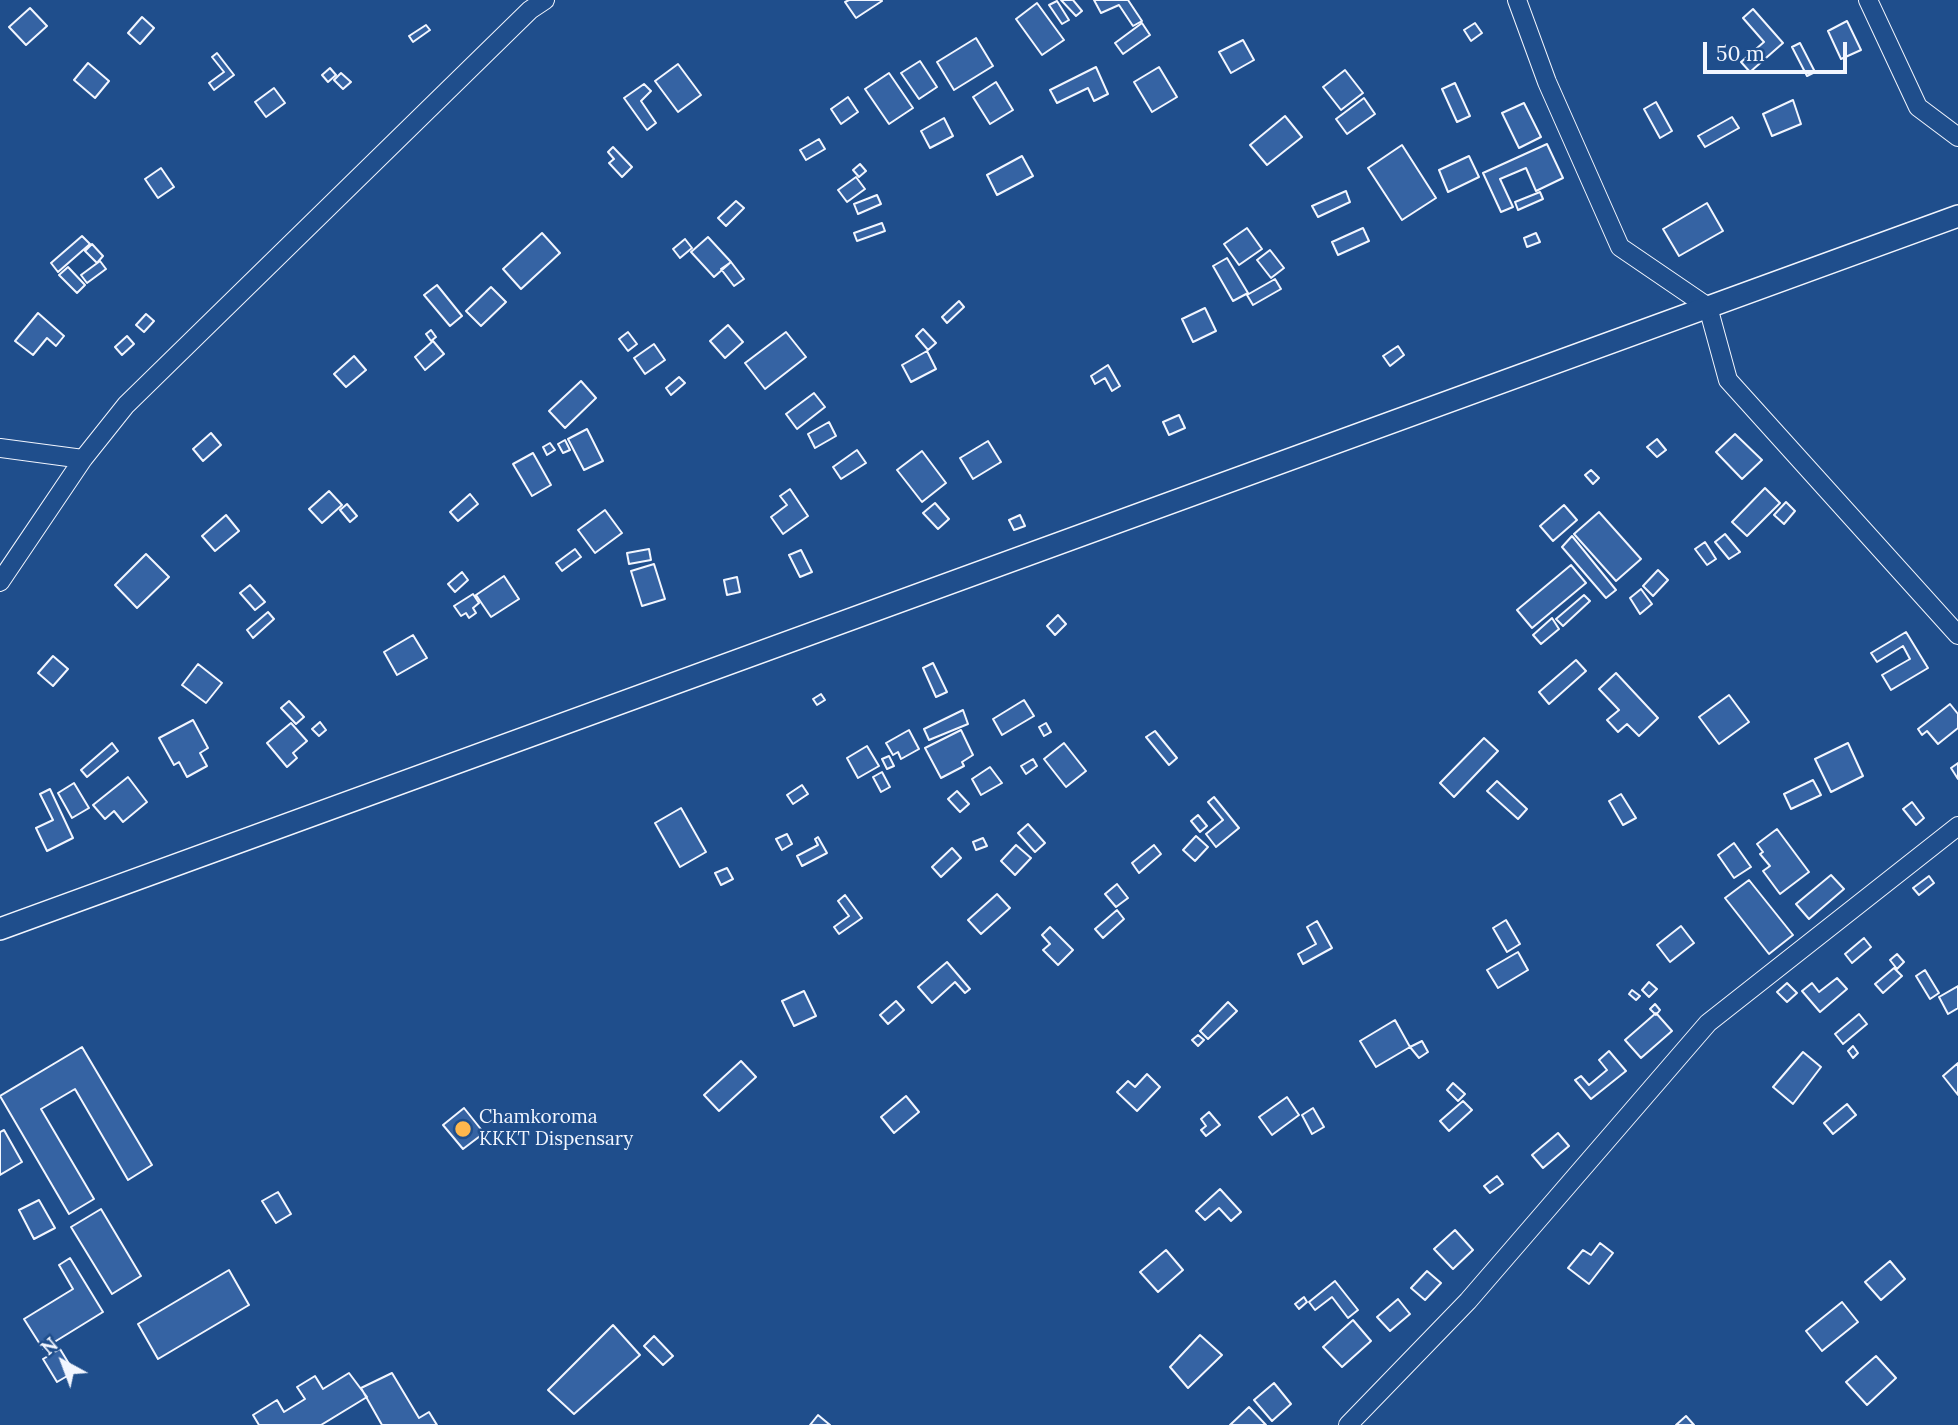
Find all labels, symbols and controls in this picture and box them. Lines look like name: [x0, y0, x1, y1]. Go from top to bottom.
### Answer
scale bar: [1706, 28, 1850, 72]
text: 50 m: [1716, 40, 1765, 67]
place label: Chamkoroma KKKT Dispensary: [479, 1107, 633, 1151]
marker: Chamkoroma KKKT Dispensary: [453, 1119, 473, 1139]
north arrow: [28, 1327, 98, 1397]
text: N: [36, 1332, 63, 1360]

